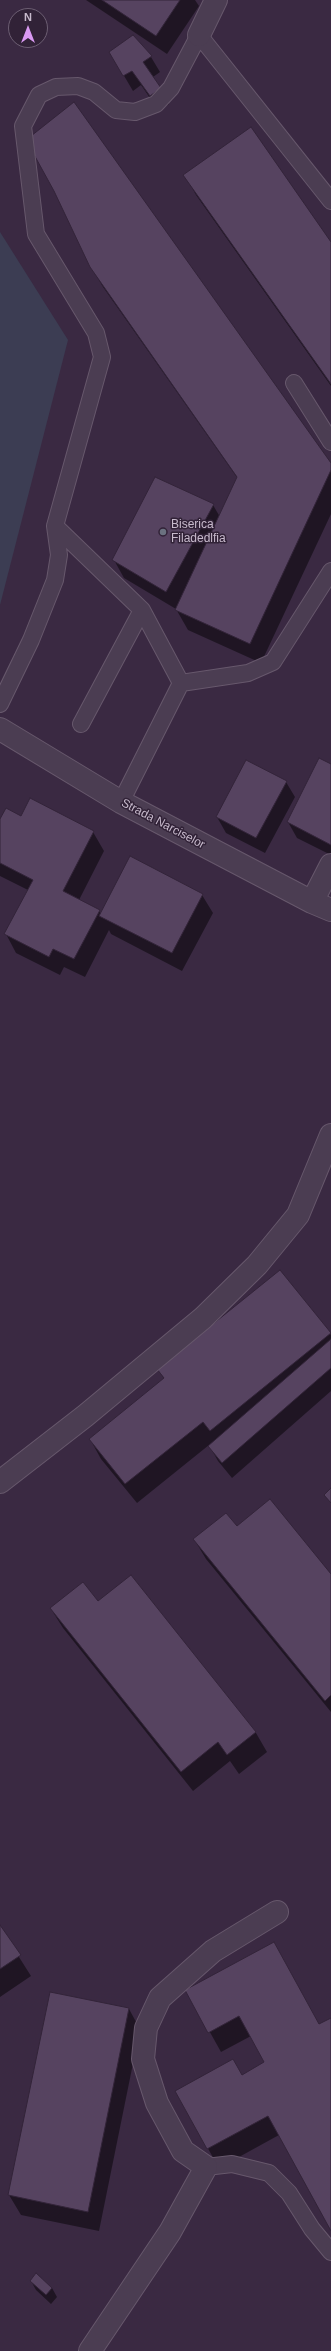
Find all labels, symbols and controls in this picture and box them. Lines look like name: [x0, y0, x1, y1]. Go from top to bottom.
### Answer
north arrow: [8, 8, 48, 48]
text: N: [24, 11, 32, 23]
place label: Biserica Filadedlfia: [171, 518, 226, 546]
marker: Biserica Filadedlfia: [158, 527, 168, 537]
street label: Strada Narciselor: [119, 796, 207, 852]

